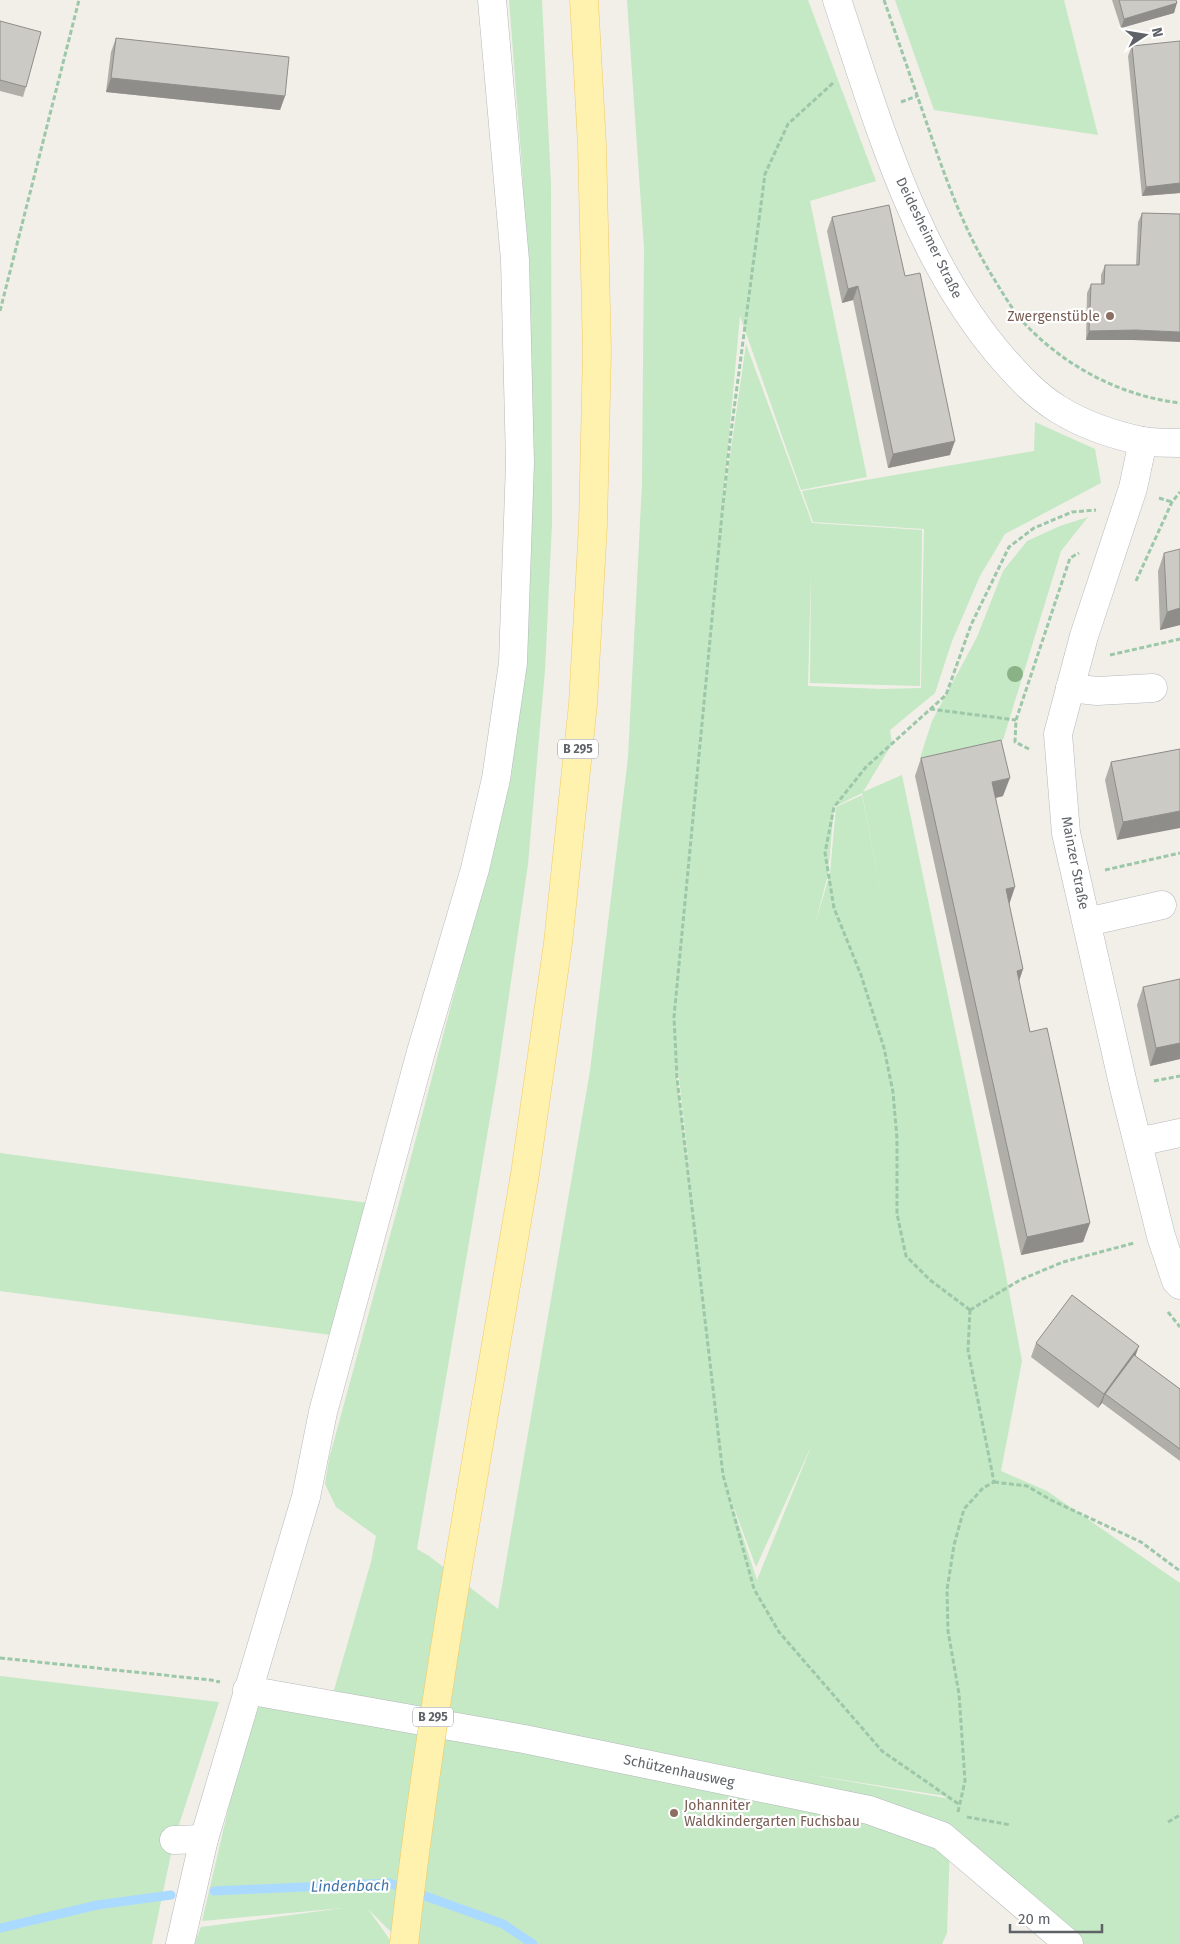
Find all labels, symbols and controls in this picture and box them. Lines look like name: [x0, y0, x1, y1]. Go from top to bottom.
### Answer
north arrow: [1120, 10, 1170, 60]
text: N: [1148, 26, 1167, 39]
street label: Deidesheimer Straße: [892, 175, 966, 301]
place label: Zwergenstüble: [1007, 308, 1100, 325]
marker: Zwergenstüble: [1104, 310, 1116, 322]
road number: B 295: [558, 740, 598, 759]
street label: Mainzer Straße: [1058, 815, 1092, 911]
road number: B 295: [413, 1708, 453, 1726]
street label: Schützenhausweg: [622, 1751, 737, 1791]
place label: Johanniter Waldkindergarten Fuchsbau: [684, 1797, 860, 1830]
marker: Johanniter Waldkindergarten Fuchsbau: [668, 1807, 680, 1819]
water label: Lindenbach: [311, 1876, 389, 1896]
scale bar: [1010, 1902, 1102, 1934]
text: 20 m: [1018, 1910, 1051, 1928]

